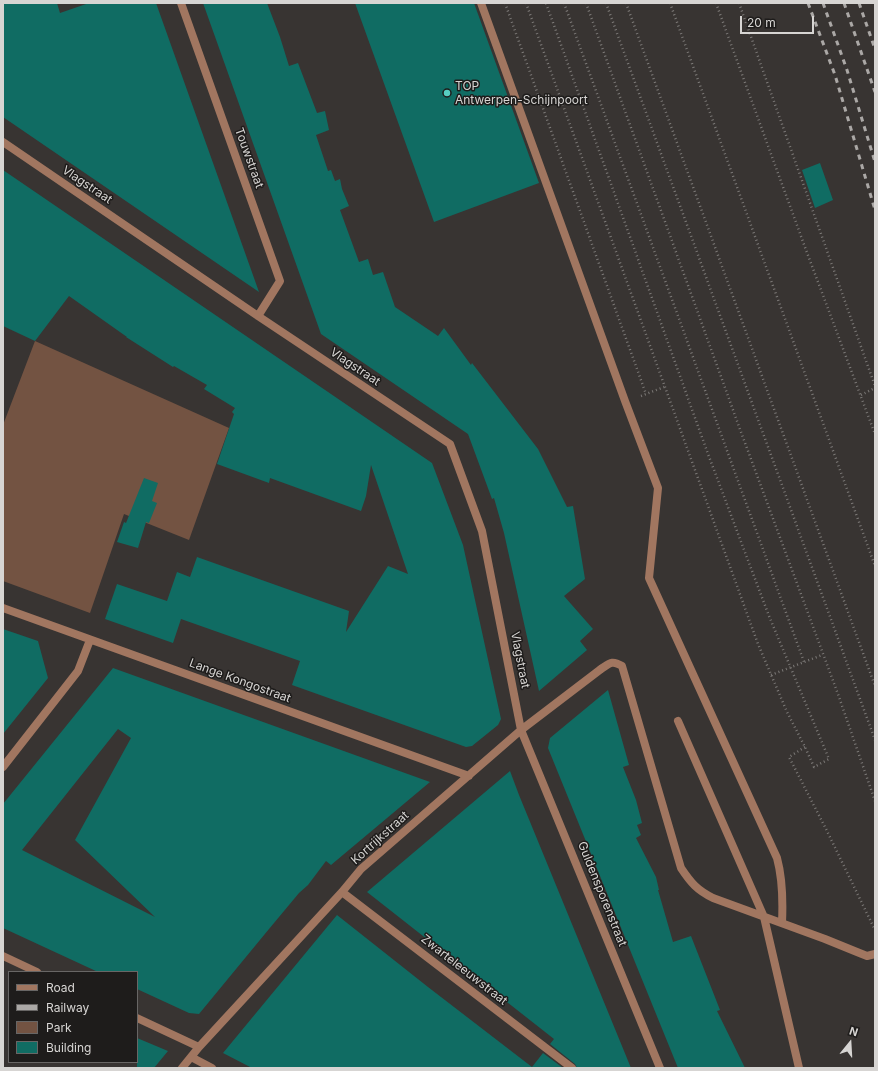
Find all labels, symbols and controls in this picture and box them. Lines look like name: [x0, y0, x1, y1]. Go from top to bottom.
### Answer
scale bar: [742, 8, 816, 34]
text: 20 m: [747, 15, 776, 30]
place label: TOP Antwerpen-Schijnpoort: [455, 79, 588, 107]
marker: TOP Antwerpen-Schijnpoort: [442, 88, 452, 98]
street label: Touwstraat: [231, 126, 267, 190]
street label: Vlagstraat: [59, 163, 115, 207]
street label: Vlagstraat: [327, 345, 383, 389]
street label: Vlagstraat: [507, 630, 533, 690]
street label: Lange Kongostraat: [187, 656, 293, 706]
street label: Kortrijkstraat: [348, 808, 412, 868]
street label: Guldensporenstraat: [574, 839, 630, 949]
street label: Zwarteleeuwstraat: [418, 932, 510, 1008]
legend: [8, 971, 138, 1063]
text: Road: [46, 980, 75, 995]
text: Railway: [46, 1000, 89, 1015]
text: Park: [46, 1020, 72, 1035]
north arrow: [830, 1023, 870, 1063]
text: N: [848, 1024, 860, 1040]
text: Building: [46, 1040, 91, 1055]

